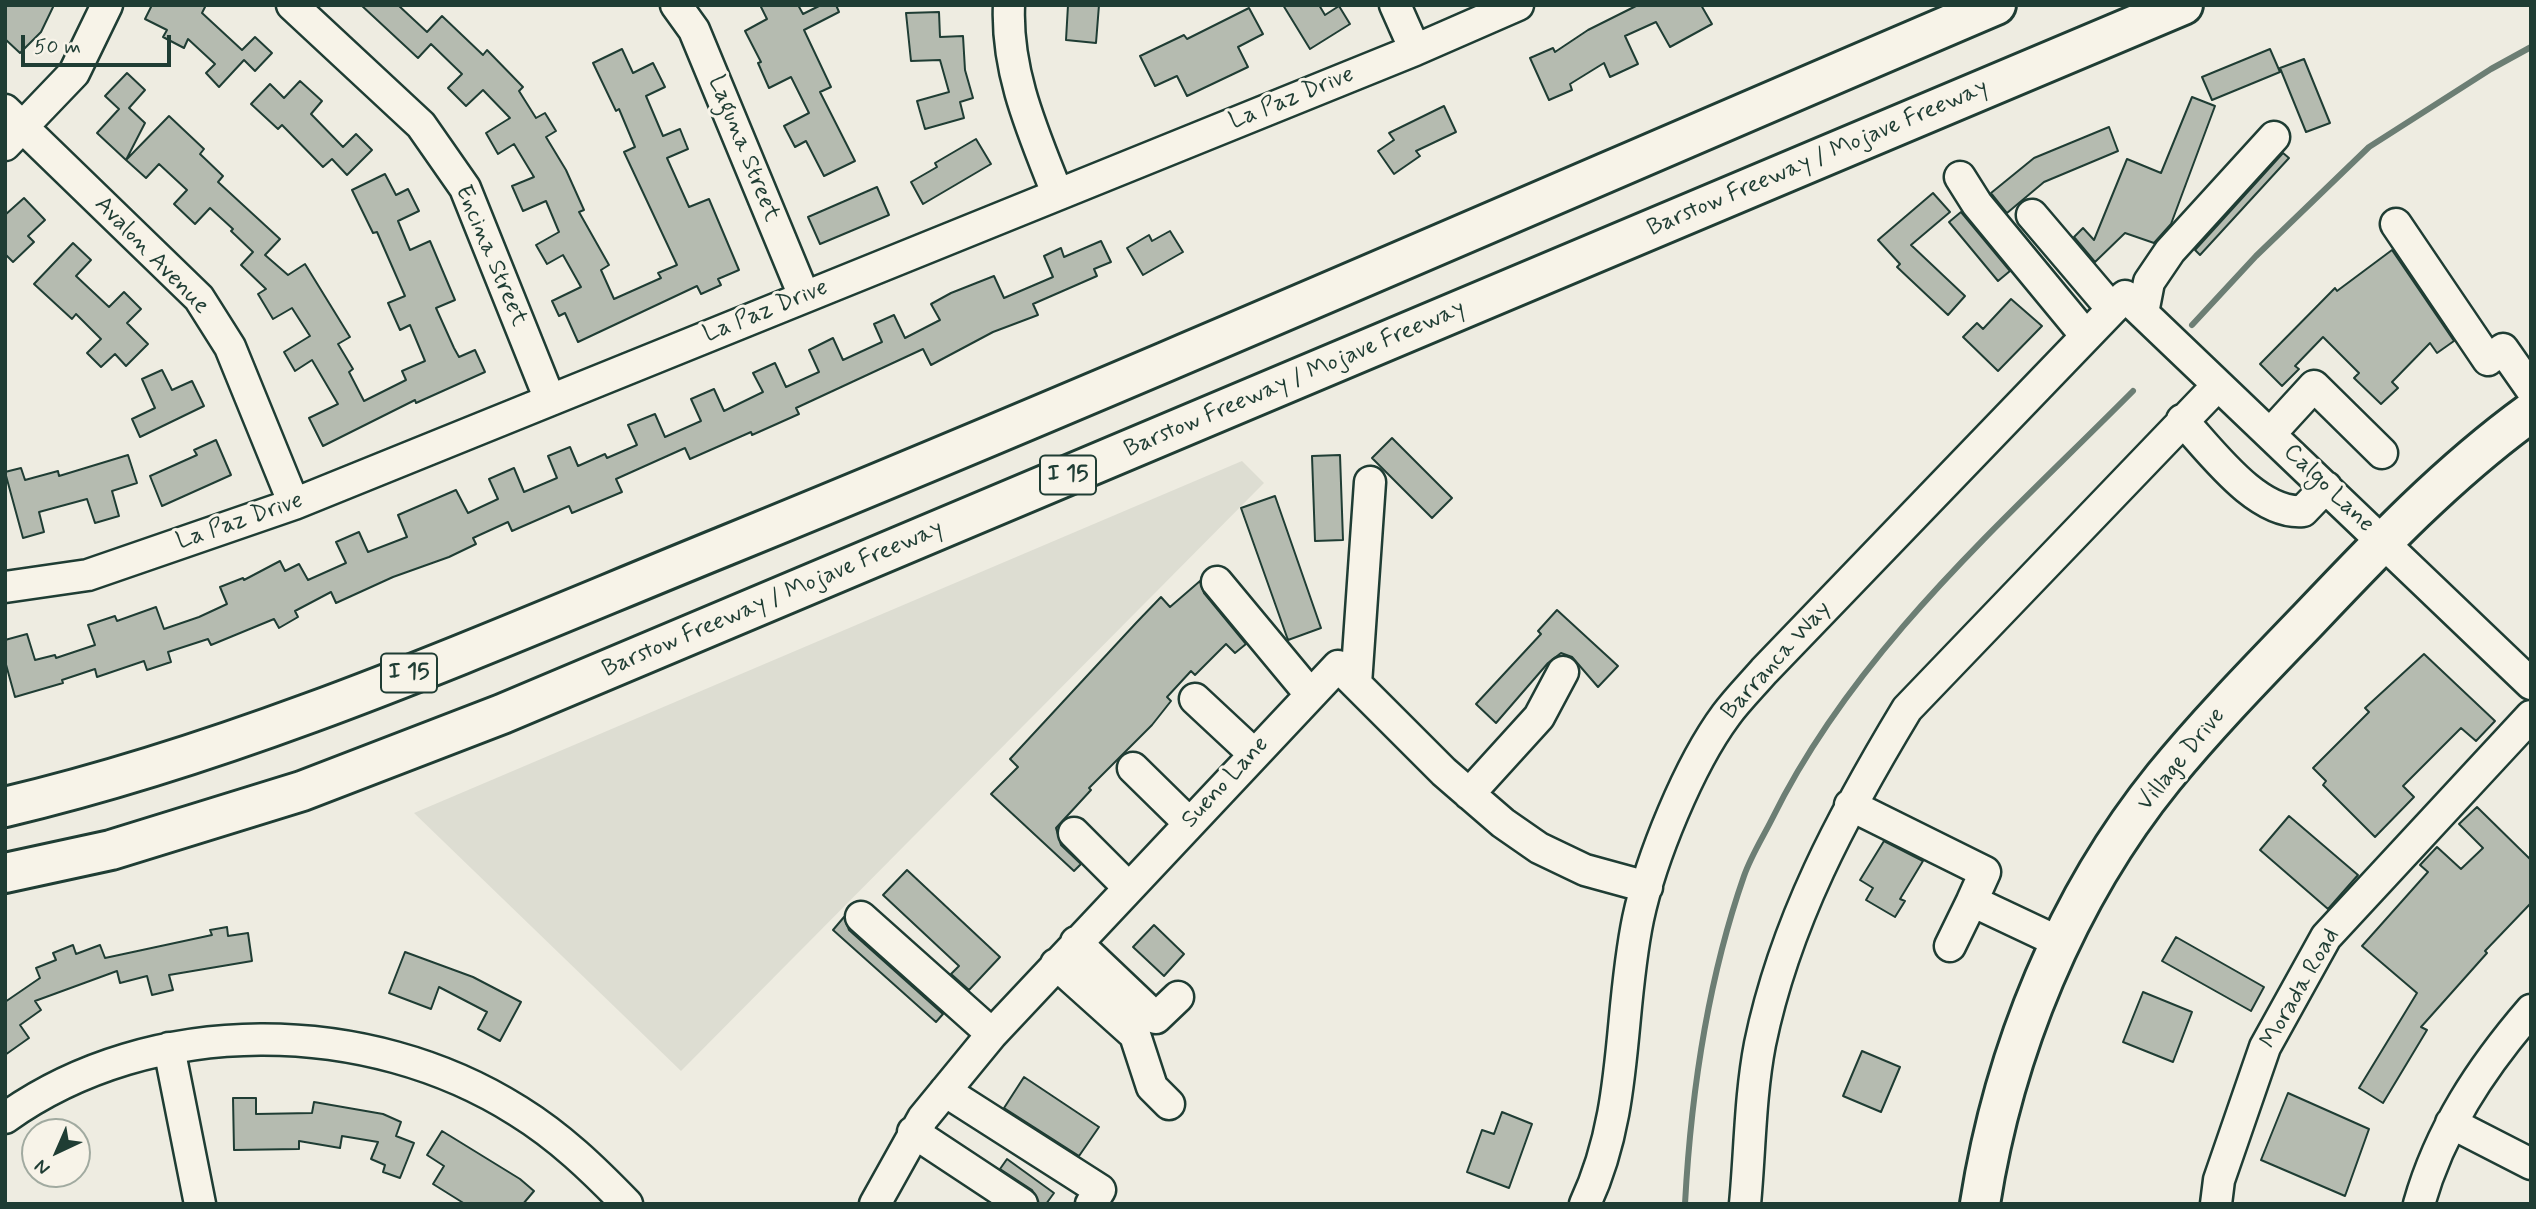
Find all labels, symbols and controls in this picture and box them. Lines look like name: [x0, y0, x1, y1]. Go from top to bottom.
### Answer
scale bar: [24, 21, 175, 65]
text: 50 m: [34, 33, 81, 61]
street label: La Paz Drive: [1226, 61, 1358, 137]
street label: Laguna Street: [701, 72, 785, 226]
street label: Barstow Freeway / Mojave Freeway: [1643, 74, 1993, 244]
street label: Encina Street: [447, 181, 533, 331]
street label: Avalon Avenue: [87, 191, 215, 321]
street label: La Paz Drive: [700, 274, 832, 350]
street label: Barstow Freeway / Mojave Freeway: [1120, 295, 1470, 465]
street label: Calgo Lane: [2277, 439, 2379, 539]
road number: I 15: [1040, 456, 1096, 495]
street label: La Paz Drive: [173, 487, 307, 557]
street label: Barstow Freeway / Mojave Freeway: [598, 515, 948, 685]
street label: Barranca Way: [1716, 596, 1838, 726]
road number: I 15: [381, 653, 437, 692]
street label: Village Drive: [2132, 703, 2232, 817]
street label: Sueno Lane: [1176, 731, 1276, 835]
street label: Morada Road: [2255, 924, 2347, 1054]
north arrow: [21, 1118, 91, 1188]
text: N: [29, 1154, 56, 1180]

